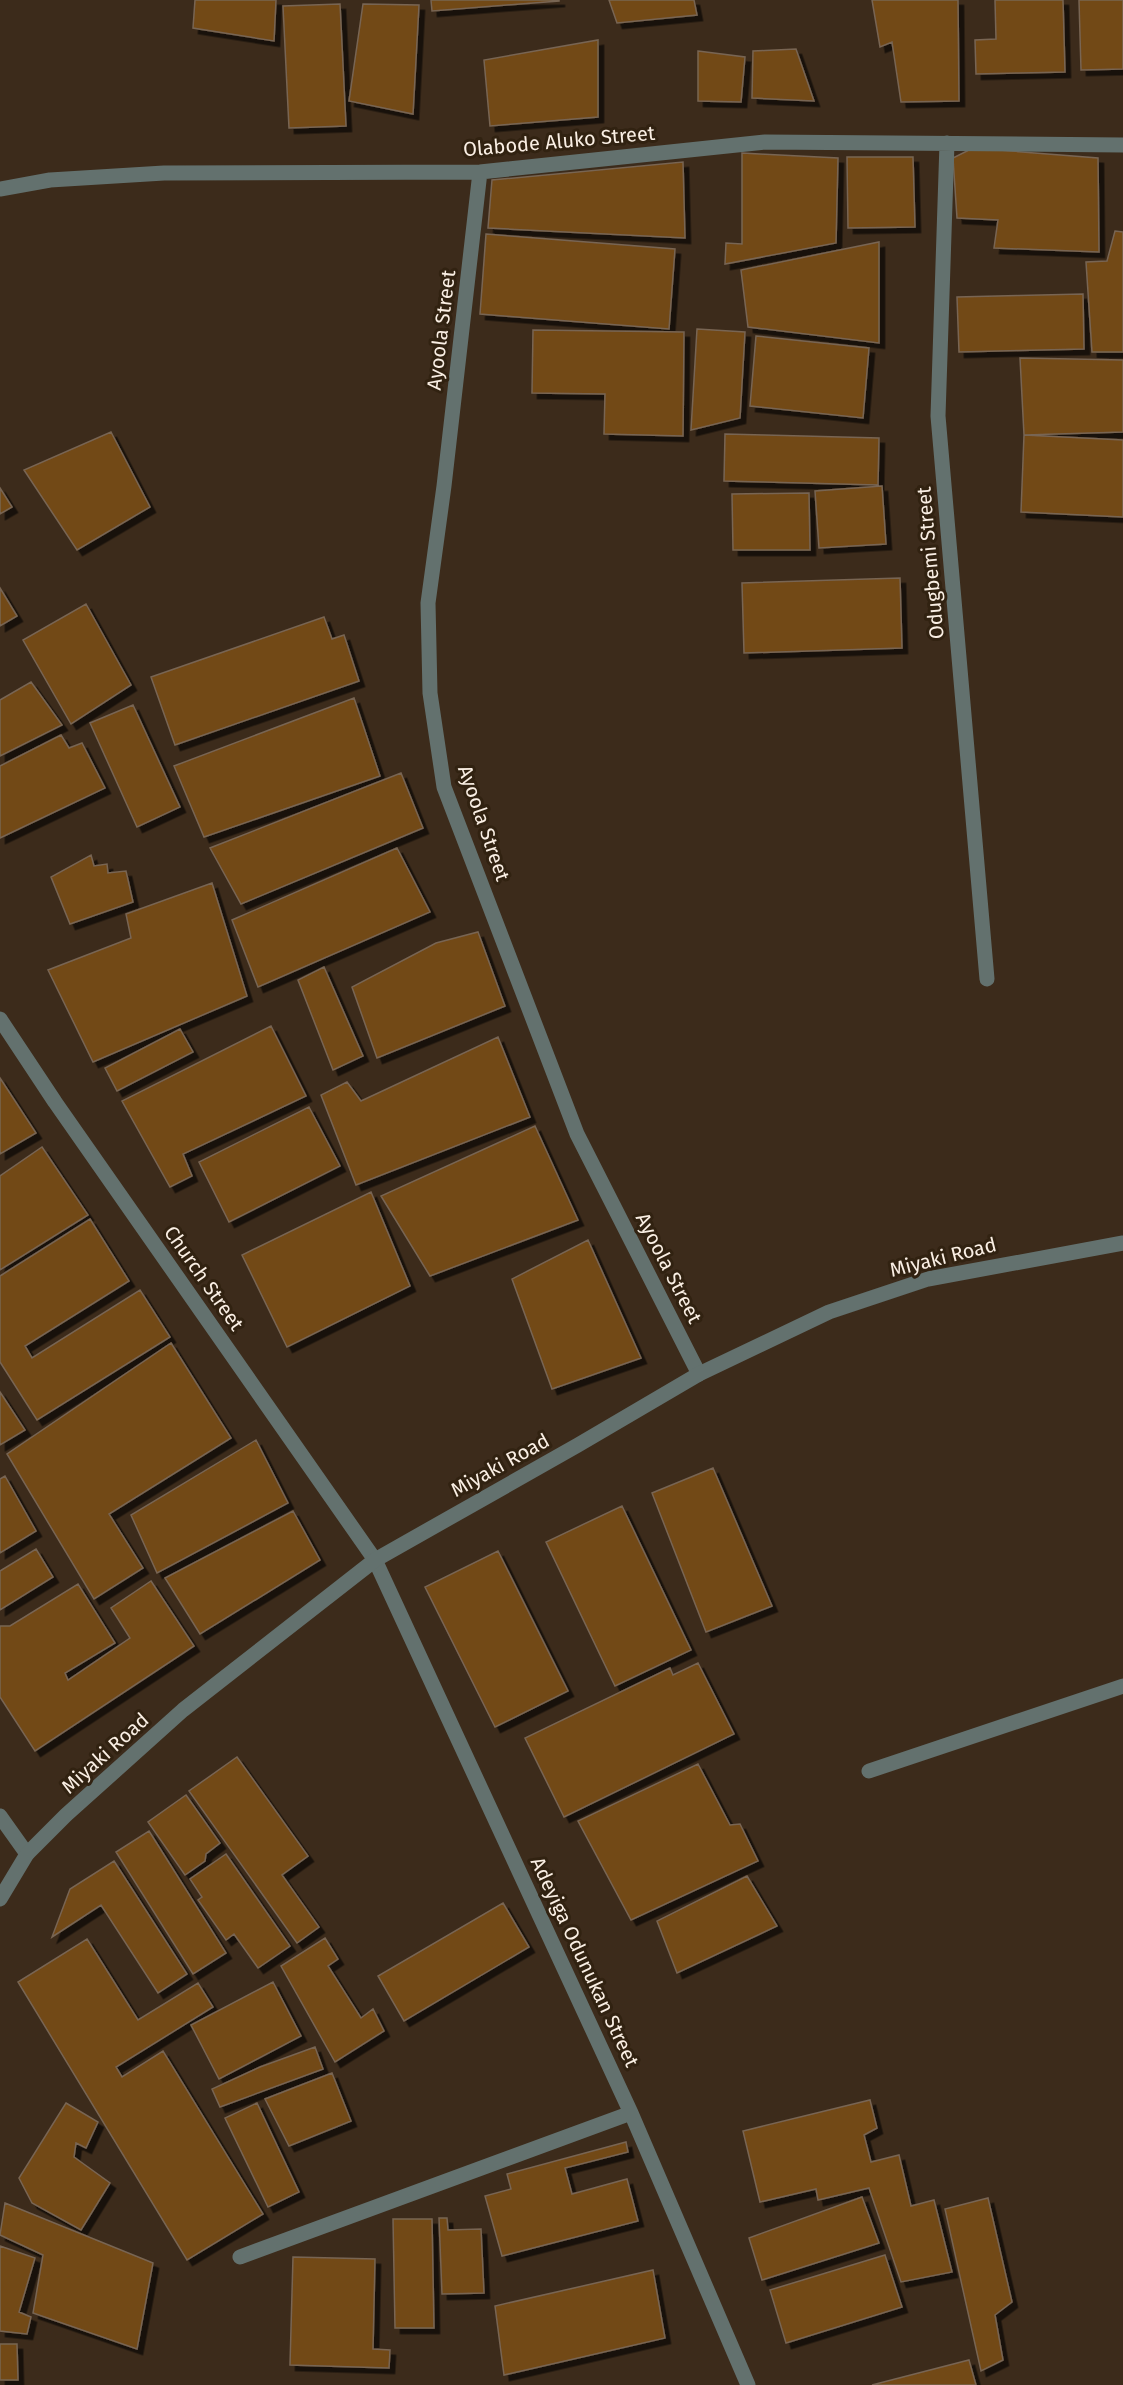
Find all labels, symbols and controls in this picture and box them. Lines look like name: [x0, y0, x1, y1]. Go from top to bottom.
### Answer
street label: Olabode Aluko Street: [462, 121, 657, 161]
street label: Ayoola Street: [422, 268, 460, 391]
street label: Odugbemi Street: [911, 485, 949, 640]
street label: Ayoola Street: [453, 762, 515, 885]
street label: Ayoola Street: [631, 1209, 707, 1328]
street label: Church Street: [159, 1221, 249, 1336]
street label: Miyaki Road: [887, 1232, 999, 1282]
street label: Miyaki Road: [447, 1428, 553, 1502]
street label: Miyaki Road: [57, 1708, 153, 1798]
street label: Adeyiga Odunukan Street: [526, 1853, 645, 2071]

